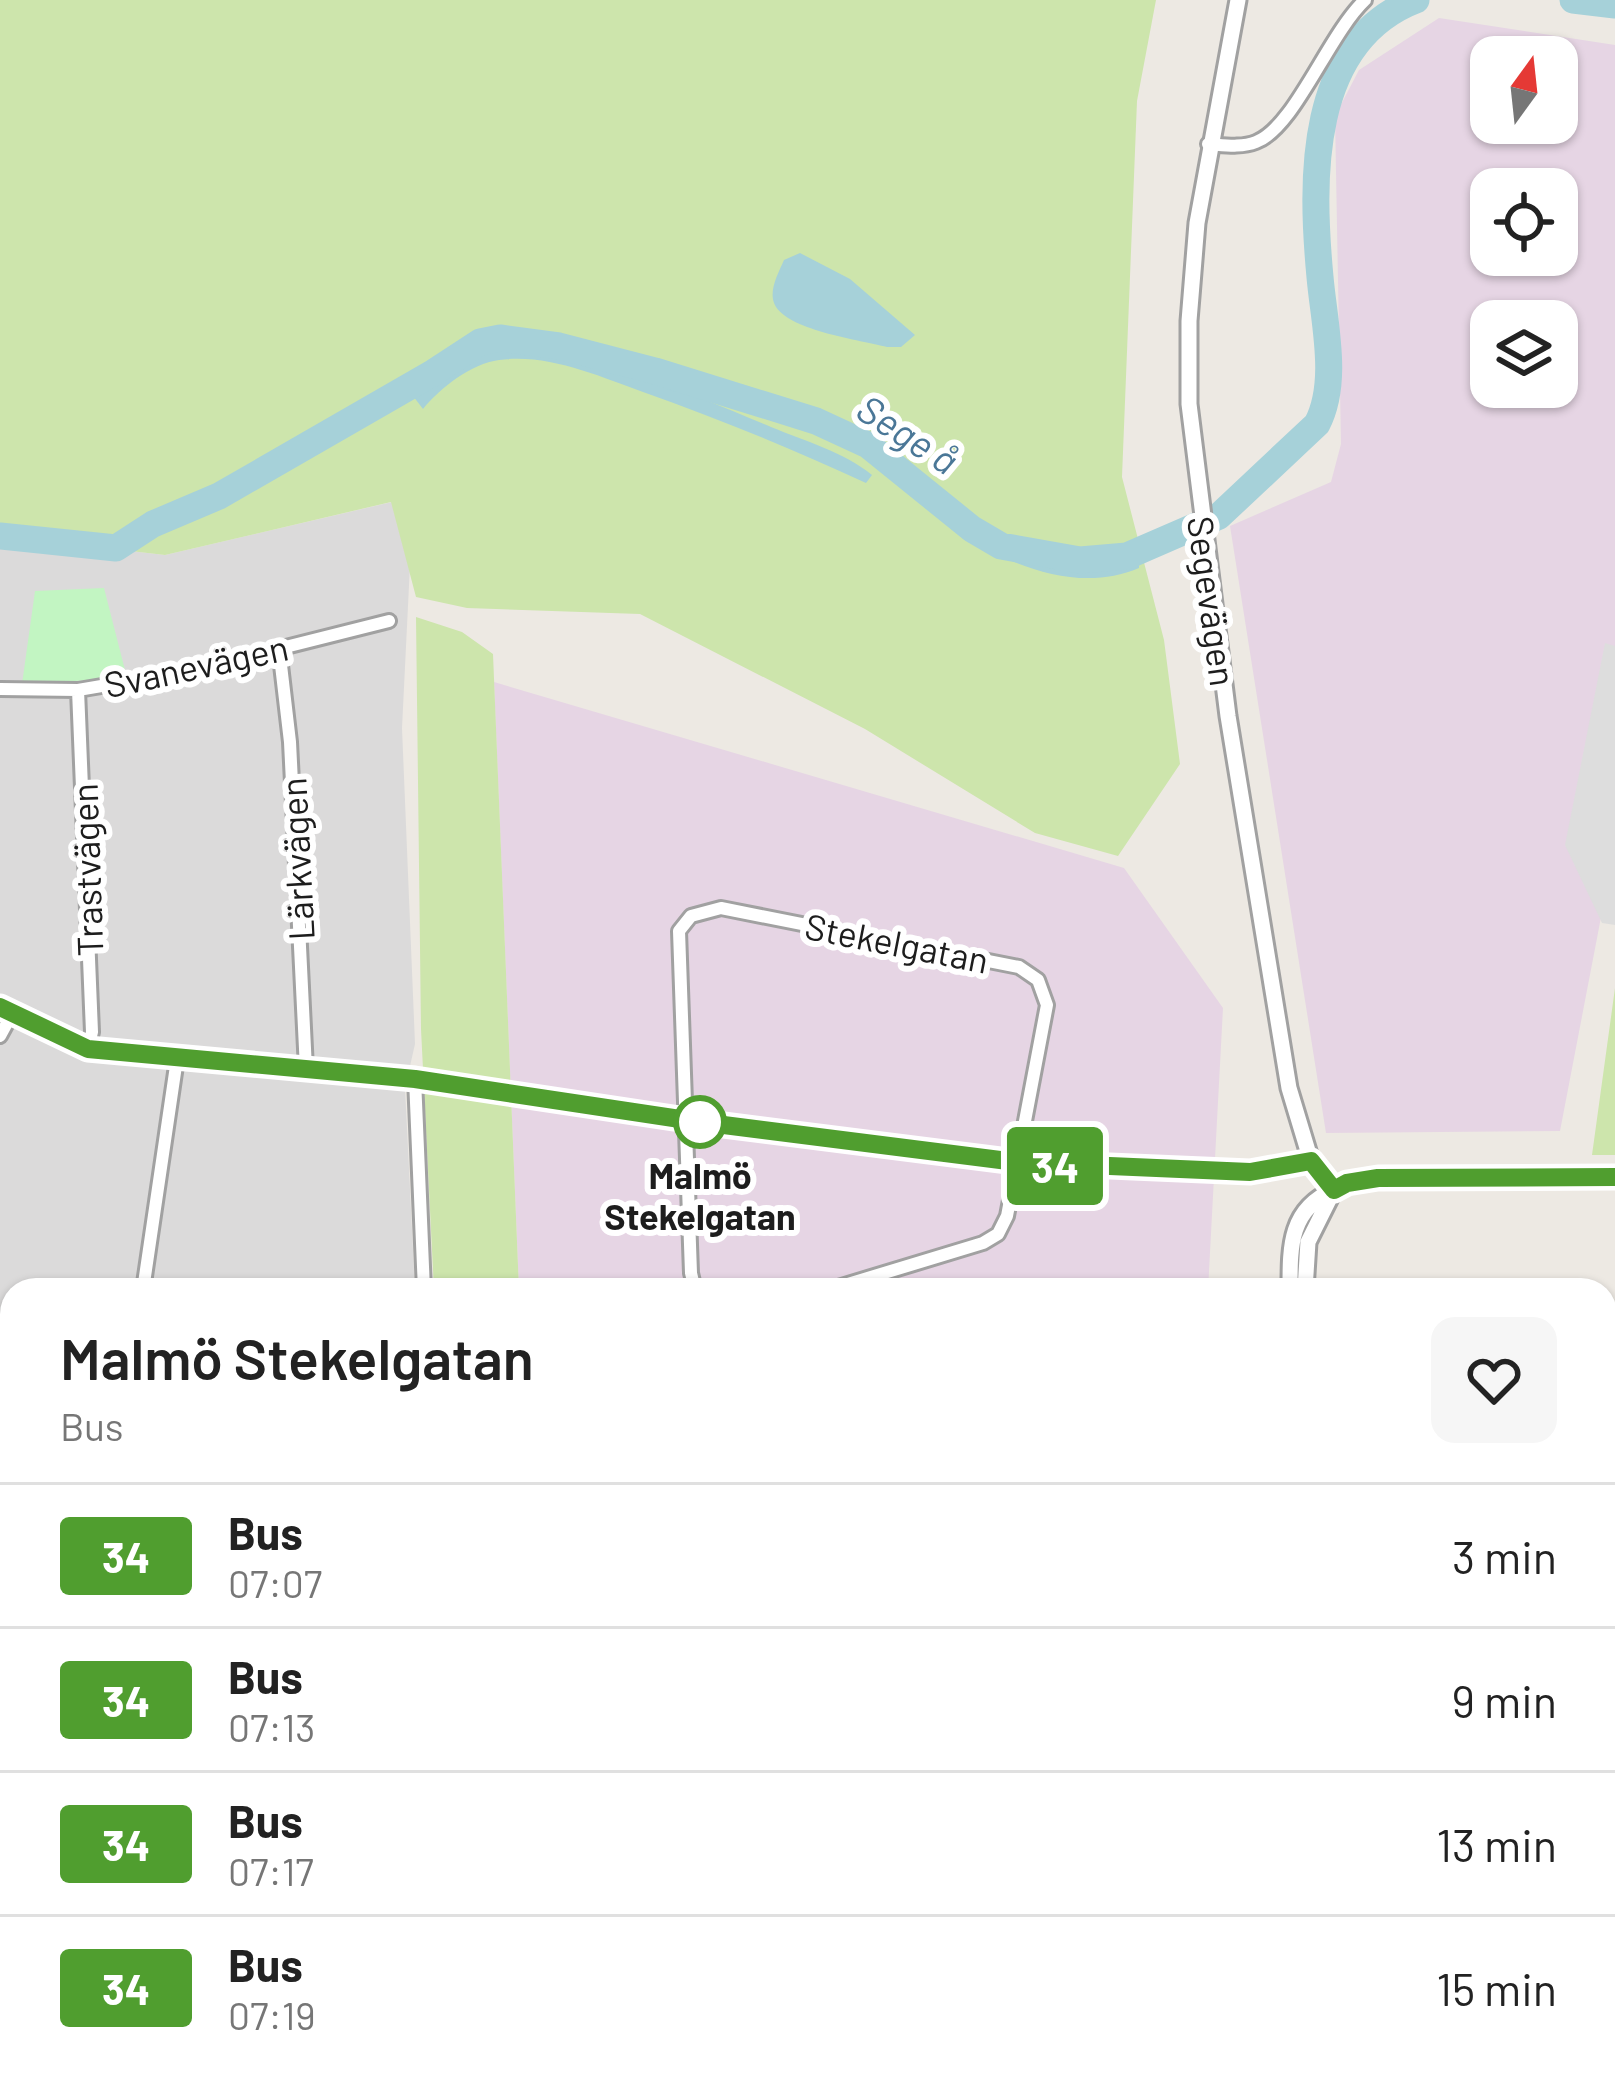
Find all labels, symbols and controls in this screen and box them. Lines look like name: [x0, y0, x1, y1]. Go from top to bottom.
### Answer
north arrow: [1470, 36, 1578, 144]
map controls: [1470, 36, 1578, 408]
button: locate: [1470, 168, 1578, 276]
button: layers: [1470, 300, 1578, 408]
water label: Sege å: [849, 383, 967, 483]
street label: Segevägen: [1180, 513, 1246, 689]
street label: Svanevägen: [100, 625, 292, 705]
street label: Lärkvägen: [270, 777, 322, 941]
street label: Trastvägen: [61, 783, 111, 957]
street label: Stekelgatan: [802, 903, 992, 981]
marker: Malmö Stekelgatan: [675, 1097, 725, 1147]
line badge: 34: [1001, 1127, 1109, 1205]
text: 34: [1031, 1141, 1079, 1191]
place label: Malmö Stekelgatan: [604, 1153, 796, 1237]
button: heart: [1431, 1317, 1557, 1443]
text: Malmö Stekelgatan: [60, 1323, 534, 1391]
text: Bus: [60, 1402, 124, 1449]
text: Bus: [228, 1505, 303, 1559]
text: 3 min: [1452, 1529, 1557, 1583]
text: 34: [102, 1531, 150, 1581]
text: 07:07: [228, 1559, 322, 1606]
text: Bus: [228, 1649, 303, 1703]
text: 9 min: [1452, 1673, 1557, 1727]
text: 34: [102, 1675, 150, 1725]
text: 07:13: [228, 1703, 315, 1750]
text: Bus: [228, 1793, 303, 1847]
text: 13 min: [1436, 1817, 1557, 1871]
text: 34: [102, 1819, 150, 1869]
text: 07:17: [228, 1847, 314, 1894]
text: Bus: [228, 1937, 303, 1991]
text: 15 min: [1436, 1961, 1557, 2015]
text: 34: [102, 1963, 150, 2013]
text: 07:19: [228, 1991, 316, 2038]

